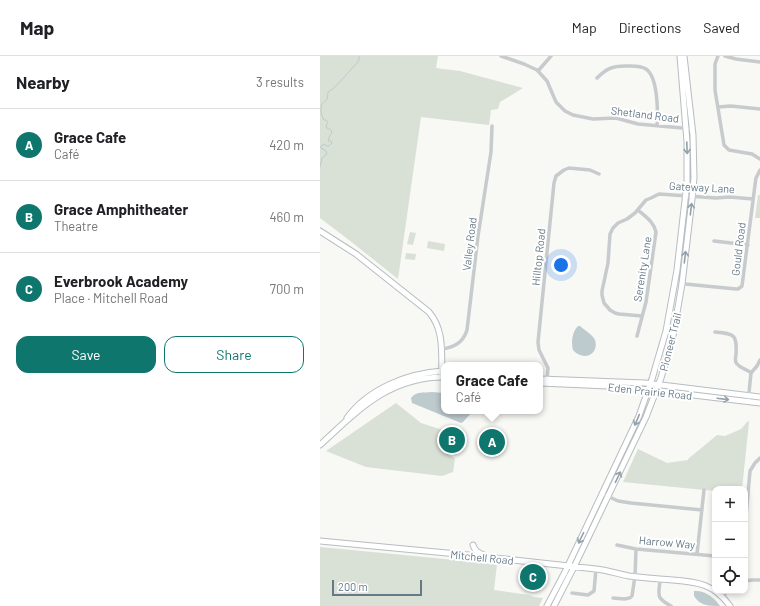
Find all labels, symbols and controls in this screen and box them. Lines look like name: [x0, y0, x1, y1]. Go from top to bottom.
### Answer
text: Map: [20, 16, 54, 39]
text: Map: [572, 19, 597, 36]
text: Directions: [619, 19, 681, 36]
text: Saved: [703, 19, 740, 36]
text: Nearby: [16, 72, 70, 92]
text: 3 results: [256, 74, 304, 90]
street label: Shetland Road: [610, 103, 680, 125]
text: Grace Cafe: [54, 128, 126, 146]
text: A: [25, 137, 33, 153]
text: 420 m: [269, 137, 304, 153]
one-way arrow: [684, 141, 691, 154]
text: Café: [54, 146, 79, 162]
street label: Gateway Lane: [669, 179, 735, 195]
text: Grace Amphitheater: [54, 200, 188, 218]
one-way arrow: [687, 203, 695, 216]
text: B: [25, 209, 33, 225]
text: 460 m: [269, 209, 304, 225]
street label: Valley Road: [459, 216, 479, 272]
text: Theatre: [54, 218, 98, 234]
street label: Gould Road: [728, 222, 748, 276]
street label: Hilltop Road: [529, 228, 547, 286]
street label: Serenity Lane: [630, 235, 654, 302]
one-way arrow: [681, 251, 689, 264]
your location: [551, 255, 571, 275]
text: Everbrook Academy: [54, 272, 188, 290]
text: C: [25, 281, 33, 297]
text: 700 m: [270, 281, 304, 297]
text: Place · Mitchell Road: [54, 290, 168, 306]
street label: Pioneer Trail: [656, 311, 684, 373]
button: Save: [16, 336, 156, 373]
button: Share: [164, 336, 304, 373]
popup: [441, 362, 543, 414]
text: Grace Cafe: [456, 371, 528, 389]
street label: Eden Prairie Road: [607, 380, 693, 402]
text: Café: [456, 389, 481, 405]
one-way arrow: [716, 395, 729, 402]
one-way arrow: [633, 414, 640, 426]
pin: B: [439, 425, 465, 455]
pin: A: [479, 427, 505, 457]
one-way arrow: [615, 471, 622, 483]
map controls: [712, 486, 748, 594]
button: +: [712, 486, 748, 522]
button: −: [712, 522, 748, 558]
one-way arrow: [577, 532, 584, 544]
street label: Harrow Way: [638, 533, 696, 551]
street label: Mitchell Road: [450, 547, 514, 567]
button: locate: [712, 558, 748, 594]
pin: C: [520, 562, 546, 592]
scale bar: [332, 578, 422, 597]
text: 200 m: [338, 580, 368, 593]

